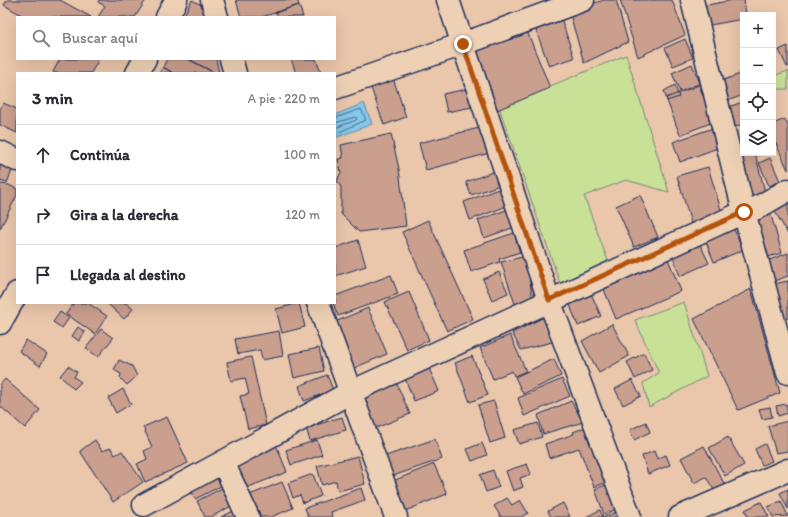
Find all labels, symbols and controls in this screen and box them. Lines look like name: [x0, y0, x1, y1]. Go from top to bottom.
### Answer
map controls: [740, 12, 776, 156]
button: +: [740, 12, 776, 48]
search box: [16, 16, 336, 60]
icon: search: [30, 27, 52, 49]
text: Buscar aquí: [62, 29, 138, 47]
route end: [454, 35, 472, 53]
button: −: [740, 48, 776, 84]
button: locate: [740, 84, 776, 120]
text: 3 min: [32, 88, 73, 108]
text: A pie · 220 m: [248, 91, 320, 106]
button: layers: [740, 120, 776, 156]
icon: ahead: [32, 144, 54, 166]
text: Continúa: [70, 146, 130, 164]
text: 100 m: [284, 147, 320, 162]
route start: [735, 203, 753, 221]
icon: right: [32, 204, 54, 226]
text: Gira a la derecha: [70, 206, 179, 224]
text: 120 m: [285, 207, 320, 222]
icon: arrive: [32, 264, 54, 286]
text: Llegada al destino: [70, 266, 186, 284]

